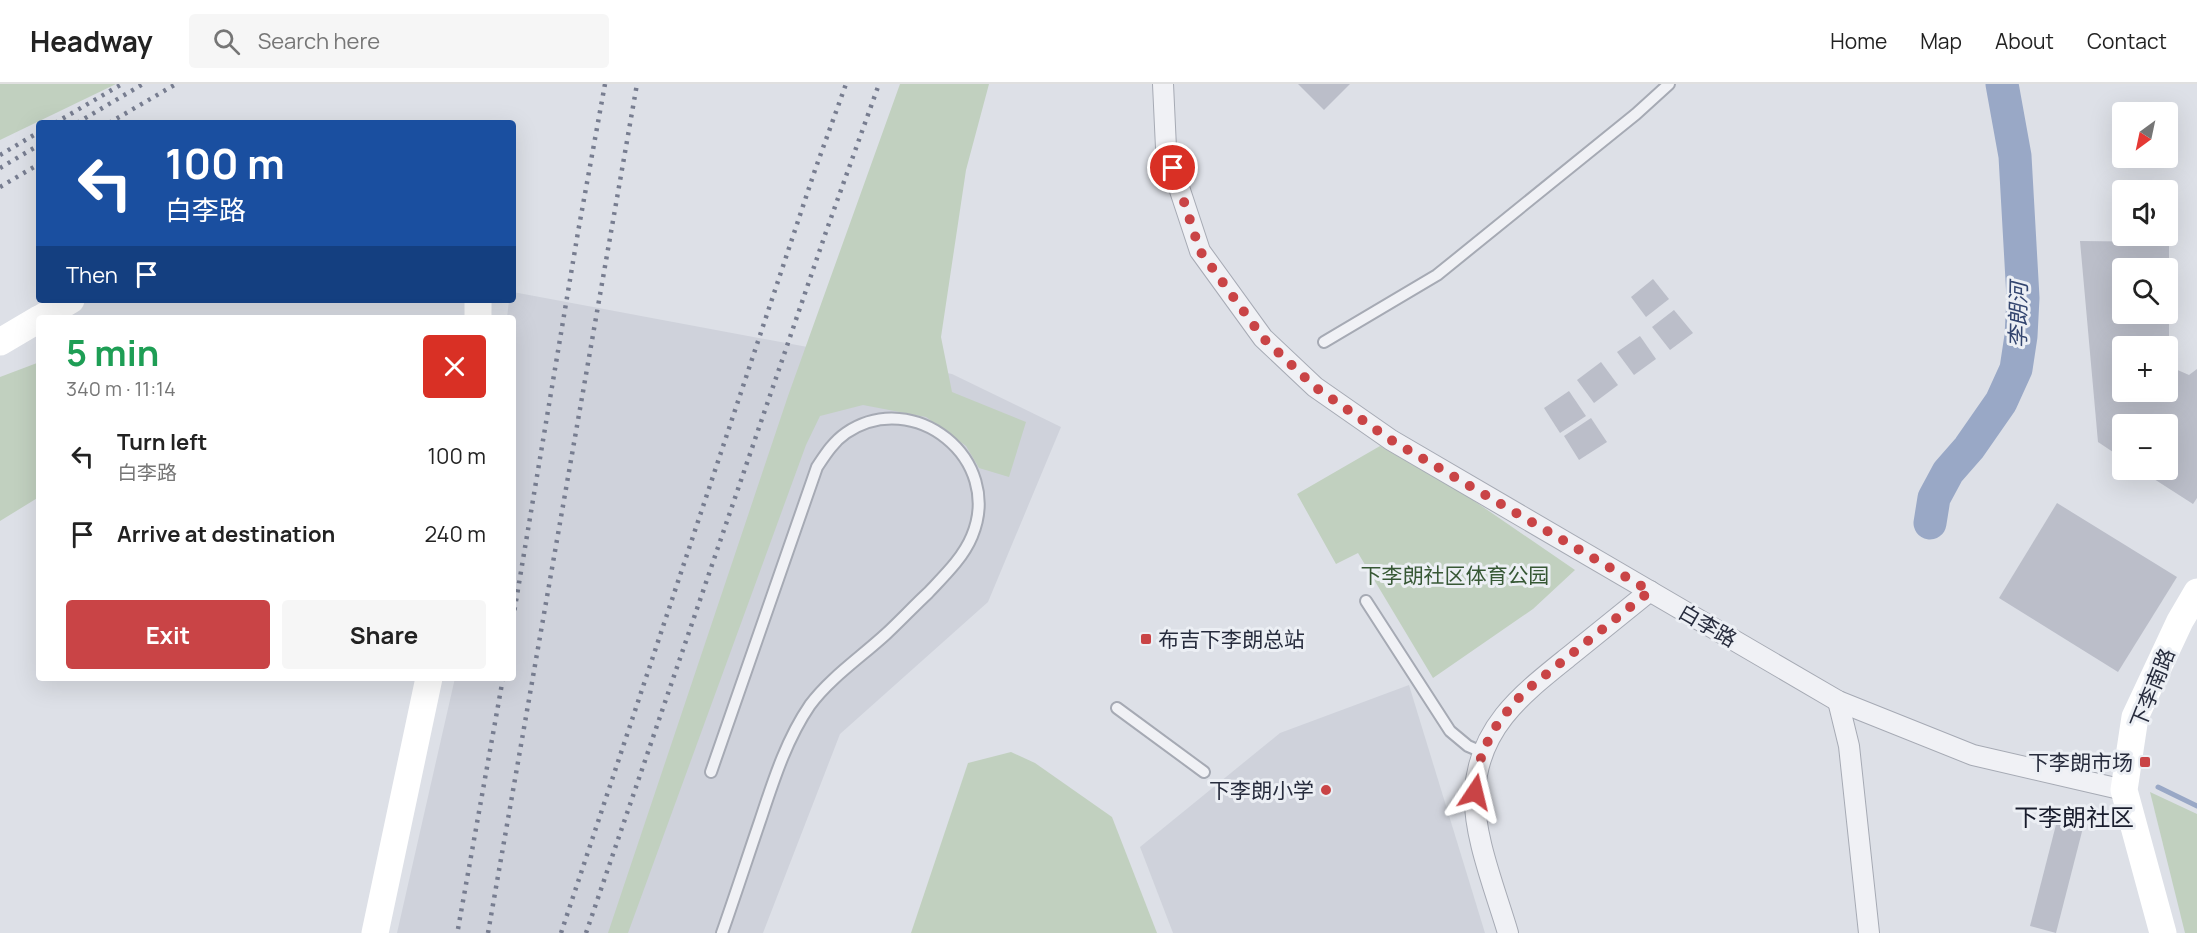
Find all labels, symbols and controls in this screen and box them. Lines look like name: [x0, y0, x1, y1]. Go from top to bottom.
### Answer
search box: [189, 14, 609, 68]
text: Headway: [30, 22, 153, 60]
icon: search: [210, 25, 243, 58]
text: Search here: [258, 26, 380, 56]
text: Home: [1830, 27, 1887, 55]
text: Map: [1920, 27, 1962, 55]
text: About: [1995, 27, 2054, 55]
text: Contact: [2087, 27, 2167, 55]
north arrow: [2112, 102, 2178, 168]
map controls: [2112, 102, 2178, 480]
text: 100 m: [165, 134, 285, 192]
pin: [1147, 142, 1198, 193]
icon: left: [66, 144, 144, 222]
icon: arrive: [1156, 151, 1189, 184]
button: sound: [2112, 180, 2178, 246]
text: 白李路: [165, 191, 246, 228]
icon: arrive: [130, 258, 163, 291]
button: search: [2112, 258, 2178, 324]
text: Then: [66, 260, 118, 290]
water label: 李朗河: [2002, 278, 2034, 348]
text: 5 min: [66, 328, 159, 377]
button: close: [423, 335, 486, 398]
button: +: [2112, 336, 2178, 402]
text: 340 m · 11:14: [66, 375, 176, 402]
button: −: [2112, 414, 2178, 480]
text: Turn left: [117, 427, 207, 457]
icon: left: [66, 440, 99, 473]
text: 100 m: [428, 441, 486, 471]
text: 白李路: [117, 459, 177, 486]
icon: arrive: [66, 518, 99, 551]
text: Arrive at destination: [117, 519, 335, 549]
text: 240 m: [424, 519, 486, 549]
park label: 下李朗社区体育公园: [1361, 561, 1550, 589]
street label: 白李路: [1674, 597, 1742, 653]
button: Exit: [66, 600, 270, 669]
button: Share: [282, 600, 486, 669]
place label: 布吉下李朗总站: [1158, 625, 1305, 653]
marker: 布吉下李朗总站: [1139, 632, 1153, 646]
street label: 下李南路: [2123, 644, 2181, 732]
place label: 下李朗市场: [2028, 748, 2133, 776]
marker: 下李朗市场: [2138, 755, 2152, 769]
position arrow: [1443, 760, 1507, 824]
place label: 下李朗小学: [1209, 776, 1314, 804]
marker: 下李朗小学: [1319, 783, 1333, 797]
district label: 下李朗社区: [2014, 800, 2134, 833]

